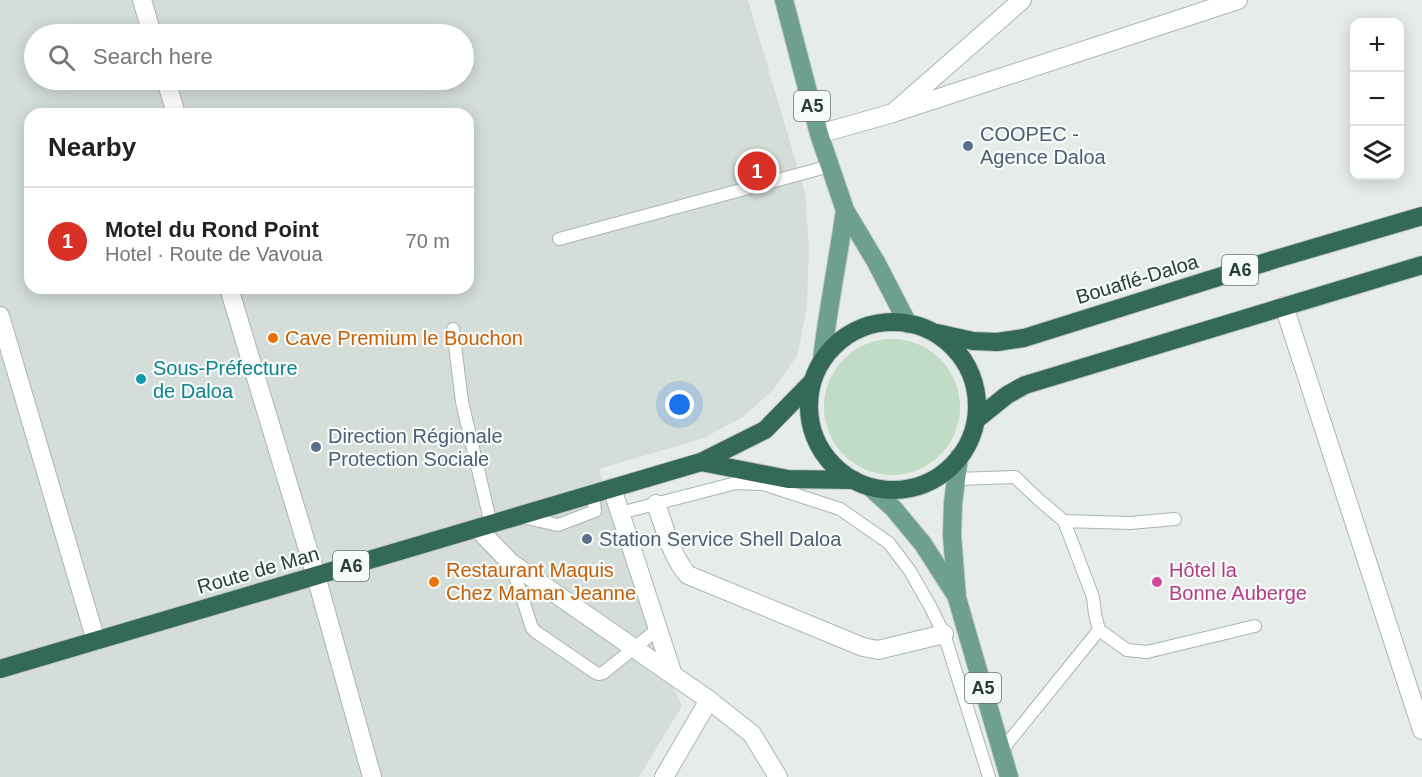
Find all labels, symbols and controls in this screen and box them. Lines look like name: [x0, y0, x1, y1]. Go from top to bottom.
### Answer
map controls: [1350, 18, 1404, 180]
button: +: [1350, 18, 1404, 72]
search box: [24, 24, 474, 90]
icon: search: [45, 41, 78, 74]
text: Search here: [93, 44, 213, 69]
button: −: [1350, 72, 1404, 126]
road number: A5: [794, 91, 830, 121]
place label: COOPEC - Agence Daloa: [980, 123, 1107, 168]
button: layers: [1350, 126, 1404, 180]
text: Nearby: [48, 132, 136, 162]
marker: COOPEC - Agence Daloa: [961, 139, 975, 153]
pin: 1: [738, 148, 777, 194]
text: Motel du Rond Point: [105, 217, 319, 242]
text: 1: [62, 230, 73, 252]
text: 70 m: [406, 230, 450, 252]
text: Hotel · Route de Vavoua: [105, 243, 323, 265]
street label: Bouaflé-Daloa: [1073, 250, 1202, 308]
road number: A6: [1222, 255, 1258, 285]
place label: Cave Premium le Bouchon: [285, 327, 523, 349]
marker: Cave Premium le Bouchon: [266, 331, 280, 345]
place label: Sous-Préfecture de Daloa: [153, 357, 298, 402]
marker: Sous-Préfecture de Daloa: [134, 372, 148, 386]
your location: [665, 390, 694, 419]
place label: Direction Régionale Protection Sociale: [328, 425, 503, 470]
marker: Direction Régionale Protection Sociale: [309, 440, 323, 454]
place label: Station Service Shell Daloa: [599, 528, 842, 550]
marker: Station Service Shell Daloa: [580, 532, 594, 546]
street label: Route de Man: [195, 542, 321, 598]
road number: A6: [333, 551, 369, 581]
place label: Restaurant Maquis Chez Maman Jeanne: [446, 559, 636, 604]
place label: Hôtel la Bonne Auberge: [1169, 559, 1307, 604]
marker: Restaurant Maquis Chez Maman Jeanne: [427, 575, 441, 589]
marker: Hôtel la Bonne Auberge: [1150, 575, 1164, 589]
road number: A5: [965, 673, 1001, 703]

